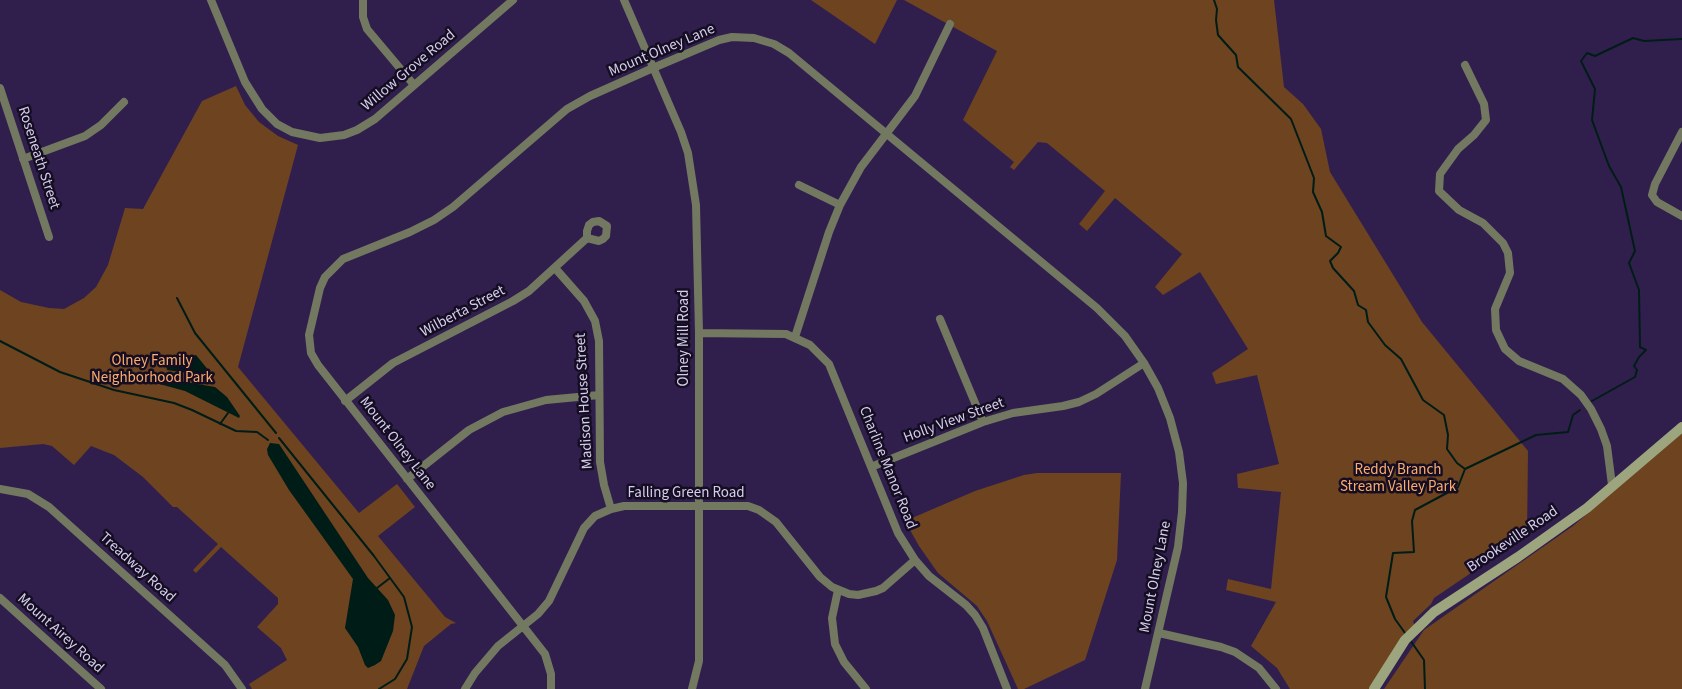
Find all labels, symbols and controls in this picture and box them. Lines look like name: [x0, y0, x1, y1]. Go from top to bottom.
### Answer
street label: Mount Olney Lane: [606, 21, 718, 81]
street label: Willow Grove Road: [358, 27, 460, 115]
street label: Roseneath Street: [13, 104, 63, 212]
street label: Wilberta Street: [418, 282, 508, 342]
street label: Olney Mill Road: [676, 290, 694, 386]
street label: Madison House Street: [572, 332, 598, 470]
park label: Olney Family Neighborhood Park: [91, 353, 213, 388]
street label: Mount Olney Lane: [355, 394, 439, 494]
street label: Holly View Street: [901, 394, 1007, 448]
street label: Charline Manor Road: [854, 404, 920, 532]
park label: Reddy Branch Stream Valley Park: [1340, 462, 1456, 497]
street label: Falling Green Road: [627, 485, 745, 503]
street label: Brookeville Road: [1464, 503, 1562, 577]
street label: Mount Olney Lane: [1136, 520, 1176, 634]
street label: Treadway Road: [95, 529, 179, 607]
street label: Mount Airey Road: [13, 590, 107, 678]

